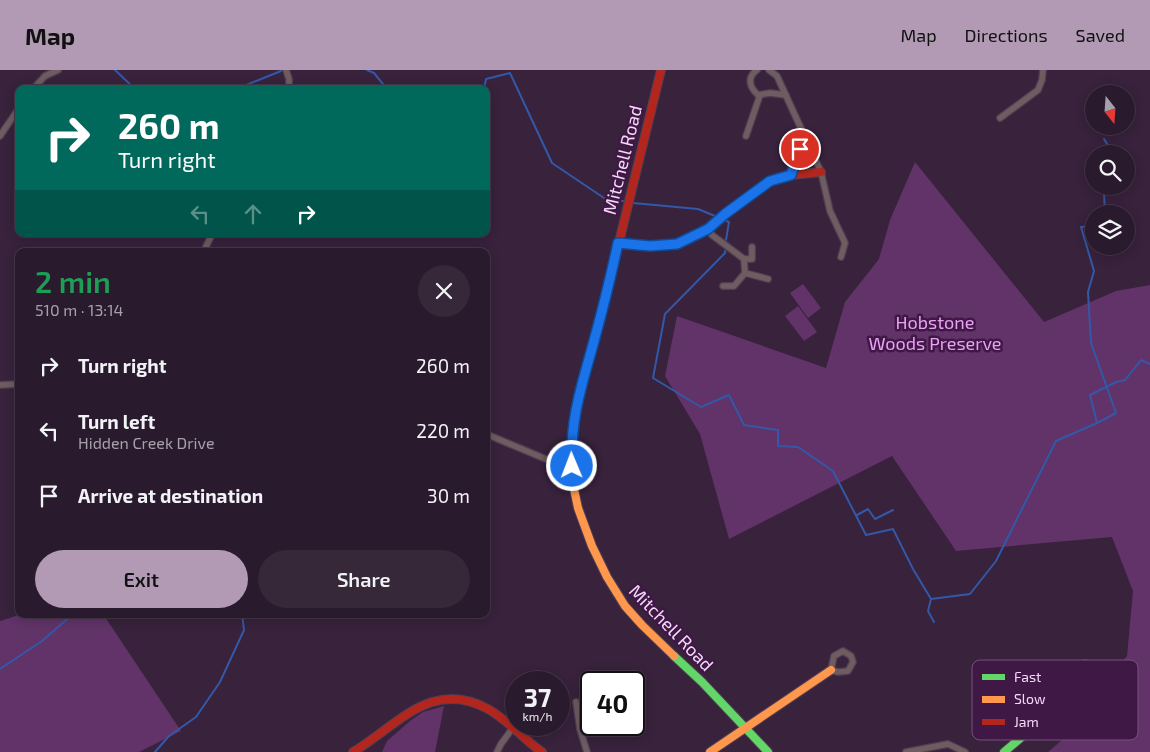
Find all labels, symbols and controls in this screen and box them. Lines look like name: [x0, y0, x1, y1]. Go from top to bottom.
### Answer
text: Map: [25, 21, 75, 50]
text: Map: [900, 24, 937, 46]
text: Directions: [965, 24, 1048, 46]
text: Saved: [1076, 24, 1125, 46]
north arrow: [1085, 85, 1135, 135]
map controls: [1085, 85, 1135, 255]
street label: Mitchell Road: [598, 103, 646, 217]
text: 260 m: [118, 104, 219, 146]
icon: right: [35, 105, 100, 170]
pin: [779, 128, 821, 170]
icon: arrive: [786, 135, 814, 163]
button: search: [1085, 145, 1135, 195]
text: Turn right: [118, 146, 216, 172]
icon: left: [186, 200, 214, 228]
icon: ahead: [239, 200, 267, 228]
icon: right: [292, 200, 320, 228]
button: layers: [1085, 205, 1135, 255]
text: 2 min: [35, 263, 111, 299]
button: close: [418, 265, 470, 317]
text: 510 m · 13:14: [35, 300, 123, 319]
park label: Hobstone Woods Preserve: [868, 311, 1002, 354]
icon: right: [35, 352, 63, 380]
text: Turn right: [78, 354, 166, 377]
text: 260 m: [416, 354, 470, 377]
text: Turn left: [78, 410, 155, 433]
icon: left: [35, 417, 63, 445]
text: 220 m: [416, 419, 470, 442]
text: Hidden Creek Drive: [78, 433, 215, 452]
position arrow: [545, 439, 597, 491]
icon: arrive: [35, 482, 63, 510]
text: Arrive at destination: [78, 484, 263, 507]
text: 30 m: [427, 484, 470, 507]
button: Exit: [35, 550, 248, 608]
button: Share: [258, 550, 470, 608]
street label: Mitchell Road: [625, 579, 718, 675]
legend: [972, 660, 1138, 740]
text: Fast: [1014, 668, 1041, 685]
speed limit sign: 40: [580, 671, 645, 736]
text: 37: [524, 682, 551, 712]
text: Slow: [1014, 690, 1046, 707]
text: km/h: [523, 709, 552, 723]
text: Jam: [1014, 713, 1039, 730]

